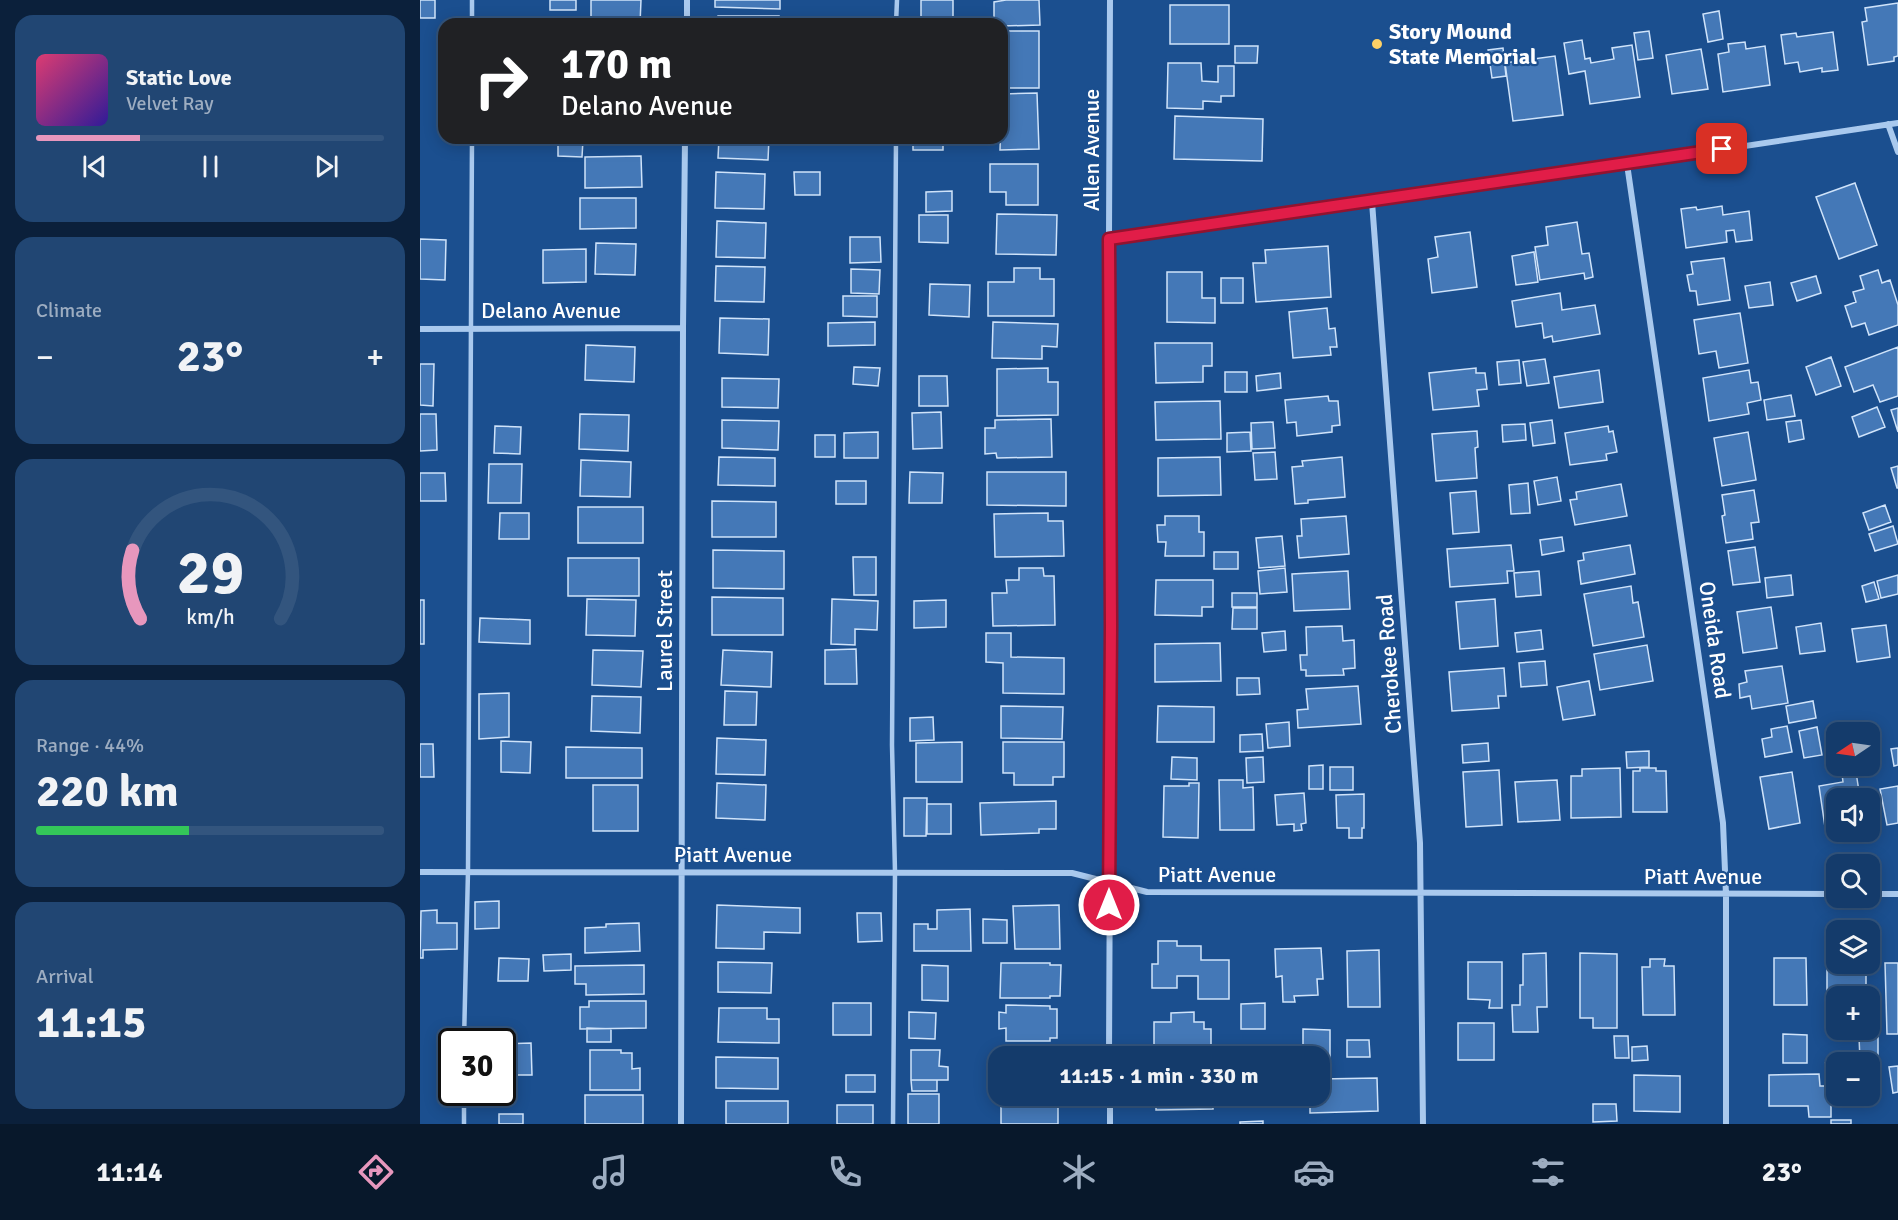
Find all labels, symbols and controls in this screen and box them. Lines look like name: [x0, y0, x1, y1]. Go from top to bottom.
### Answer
place label: Story Mound State Memorial: [1389, 18, 1537, 70]
marker: Story Mound State Memorial: [1370, 37, 1384, 51]
text: 170 m: [561, 39, 672, 90]
icon: right: [462, 42, 540, 120]
text: Static Love: [126, 64, 232, 91]
street label: Allen Avenue: [1078, 89, 1105, 211]
text: Delano Avenue: [561, 90, 733, 123]
text: Velvet Ray: [126, 91, 214, 116]
pin: [1696, 123, 1747, 174]
icon: arrive: [1705, 132, 1738, 165]
icon: previous: [78, 150, 111, 183]
icon: pause: [194, 150, 227, 183]
icon: next: [310, 150, 343, 183]
street label: Delano Avenue: [481, 297, 621, 324]
text: Climate: [36, 298, 102, 323]
text: 23°: [177, 329, 243, 384]
text: −: [36, 337, 54, 378]
text: +: [366, 337, 384, 378]
text: 29: [176, 534, 244, 611]
street label: Laurel Street: [651, 570, 678, 692]
street label: Oneida Road: [1693, 580, 1737, 700]
street label: Cherokee Road: [1371, 593, 1407, 735]
text: km/h: [186, 604, 234, 630]
north arrow: [1826, 722, 1880, 776]
map controls: [1826, 722, 1880, 1106]
text: Range · 44%: [36, 733, 144, 758]
text: 220 km: [36, 764, 179, 819]
button: sound: [1826, 788, 1880, 842]
street label: Piatt Avenue: [674, 841, 792, 868]
button: search: [1826, 854, 1880, 908]
street label: Piatt Avenue: [1158, 861, 1276, 888]
street label: Piatt Avenue: [1644, 863, 1762, 890]
position arrow: [1077, 873, 1141, 937]
button: layers: [1826, 920, 1880, 974]
text: Arrival: [36, 964, 94, 989]
button: +: [1826, 986, 1880, 1040]
text: 11:15: [36, 995, 146, 1050]
speed limit sign: 30: [438, 1028, 516, 1106]
button: −: [1826, 1052, 1880, 1106]
text: 11:15 · 1 min · 330 m: [1059, 1062, 1259, 1089]
icon: directions: [355, 1151, 397, 1193]
icon: music: [589, 1151, 631, 1193]
icon: phone: [824, 1151, 866, 1193]
icon: climate: [1058, 1151, 1100, 1193]
icon: car: [1293, 1151, 1335, 1193]
icon: filters: [1527, 1151, 1569, 1193]
text: 11:14: [96, 1156, 163, 1189]
text: 23°: [1762, 1156, 1802, 1189]

